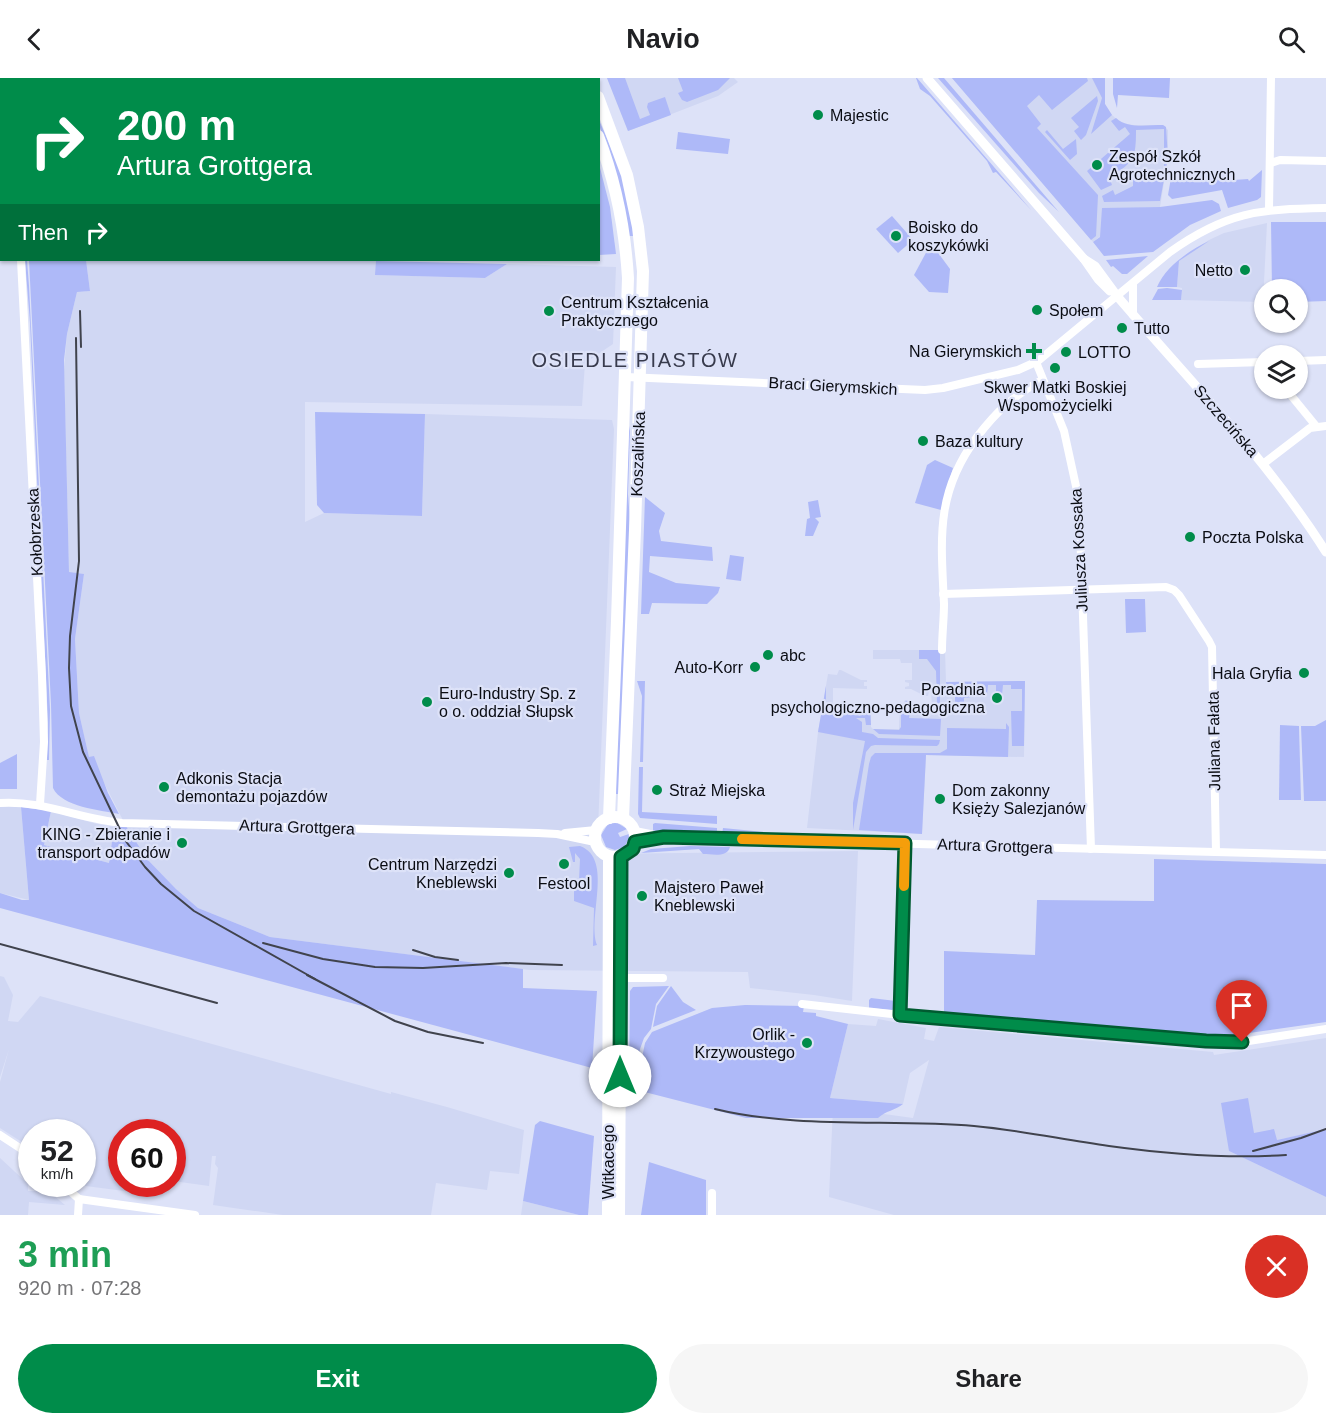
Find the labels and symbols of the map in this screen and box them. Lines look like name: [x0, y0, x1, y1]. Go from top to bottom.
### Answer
place label: Majestic: [830, 107, 889, 124]
marker: Majestic: [811, 108, 825, 122]
place label: Zespół Szkół Agrotechnicznych: [1109, 148, 1235, 183]
marker: Zespół Szkół Agrotechnicznych: [1090, 158, 1104, 172]
place label: Boisko do koszykówki: [908, 219, 989, 254]
marker: Boisko do koszykówki: [889, 229, 903, 243]
place label: Netto: [1195, 262, 1233, 279]
marker: Netto: [1238, 263, 1252, 277]
place label: Centrum Kształcenia Praktycznego: [561, 294, 709, 329]
place label: Społem: [1049, 302, 1103, 319]
marker: Społem: [1030, 303, 1044, 317]
marker: Centrum Kształcenia Praktycznego: [542, 304, 556, 318]
place label: Tutto: [1134, 320, 1170, 337]
marker: Tutto: [1115, 321, 1129, 335]
place label: Na Gierymskich: [909, 343, 1022, 360]
marker: Na Gierymskich: [1027, 344, 1041, 358]
place label: LOTTO: [1078, 344, 1131, 361]
marker: LOTTO: [1059, 345, 1073, 359]
district label: OSIEDLE PIASTÓW: [532, 349, 738, 371]
marker: Skwer Matki Boskiej Wspomożycielki: [1048, 361, 1062, 375]
street label: Braci Gierymskich: [768, 374, 898, 398]
place label: Skwer Matki Boskiej Wspomożycielki: [983, 379, 1127, 414]
street label: Szczecińska: [1190, 382, 1262, 460]
street label: Koszalińska: [628, 411, 648, 497]
place label: Baza kultury: [935, 433, 1023, 450]
marker: Baza kultury: [916, 434, 930, 448]
street label: Kołobrzeska: [24, 487, 46, 576]
street label: Juliusza Kossaka: [1067, 488, 1091, 612]
place label: Poczta Polska: [1202, 529, 1303, 546]
marker: Poczta Polska: [1183, 530, 1197, 544]
place label: abc: [780, 647, 806, 664]
marker: abc: [761, 648, 775, 662]
place label: Auto-Korr: [675, 659, 744, 676]
marker: Auto-Korr: [748, 660, 762, 674]
place label: Hala Gryfia: [1212, 665, 1292, 682]
marker: Hala Gryfia: [1297, 666, 1311, 680]
place label: Poradnia psychologiczno-pedagogiczna: [771, 681, 985, 716]
place label: Euro-Industry Sp. z o o. oddział Słupsk: [439, 685, 576, 720]
marker: Poradnia psychologiczno-pedagogiczna: [990, 691, 1004, 705]
street label: Juliana Fałata: [1205, 691, 1223, 791]
marker: Euro-Industry Sp. z o o. oddział Słupsk: [420, 695, 434, 709]
place label: Adkonis Stacja demontażu pojazdów: [176, 770, 328, 805]
marker: Adkonis Stacja demontażu pojazdów: [157, 780, 171, 794]
place label: Straż Miejska: [669, 782, 765, 799]
place label: Dom zakonny Księży Salezjanów: [952, 782, 1086, 817]
marker: Straż Miejska: [650, 783, 664, 797]
marker: Dom zakonny Księży Salezjanów: [933, 792, 947, 806]
street label: Artura Grottgera: [239, 816, 355, 838]
place label: KING - Zbieranie i transport odpadów: [37, 826, 170, 861]
street label: Artura Grottgera: [937, 835, 1053, 857]
marker: KING - Zbieranie i transport odpadów: [175, 836, 189, 850]
place label: Centrum Narzędzi Kneblewski: [368, 856, 497, 891]
marker: Festool: [557, 857, 571, 871]
marker: Centrum Narzędzi Kneblewski: [502, 866, 516, 880]
place label: Festool: [538, 875, 590, 892]
place label: Majstero Paweł Kneblewski: [654, 879, 764, 914]
marker: Majstero Paweł Kneblewski: [635, 889, 649, 903]
pin: [1216, 980, 1267, 1042]
place label: Orlik - Krzywoustego: [695, 1026, 795, 1061]
marker: Orlik - Krzywoustego: [800, 1036, 814, 1050]
position arrow: [588, 1044, 652, 1108]
speed limit sign: 60: [108, 1119, 186, 1197]
street label: Witkacego: [600, 1125, 617, 1199]

